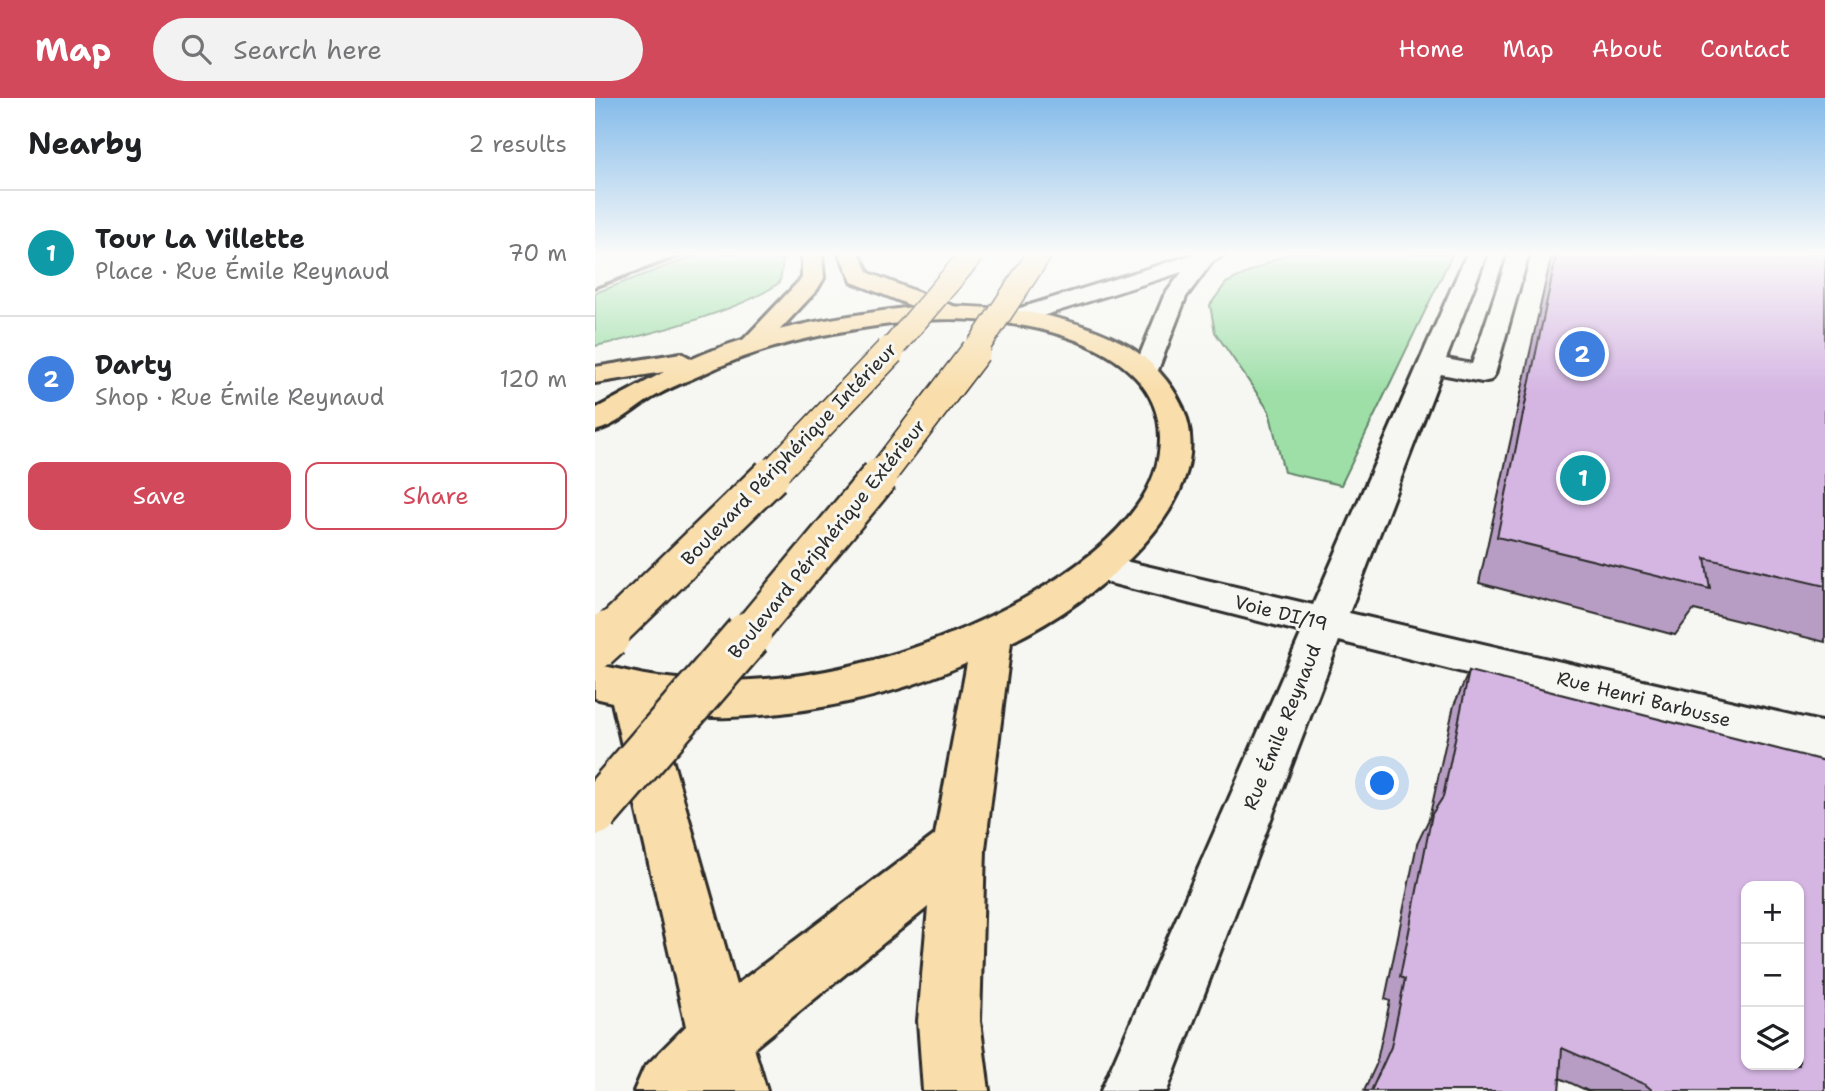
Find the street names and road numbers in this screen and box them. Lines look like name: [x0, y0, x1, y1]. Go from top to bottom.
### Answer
street label: Boulevard Périphérique Intérieur: [676, 337, 902, 571]
street label: Boulevard Périphérique Extérieur: [723, 414, 931, 664]
street label: Voie DI/19: [1232, 589, 1330, 637]
street label: Rue Émile Reynaud: [1236, 640, 1327, 814]
street label: Rue Henri Barbusse: [1554, 665, 1734, 733]

